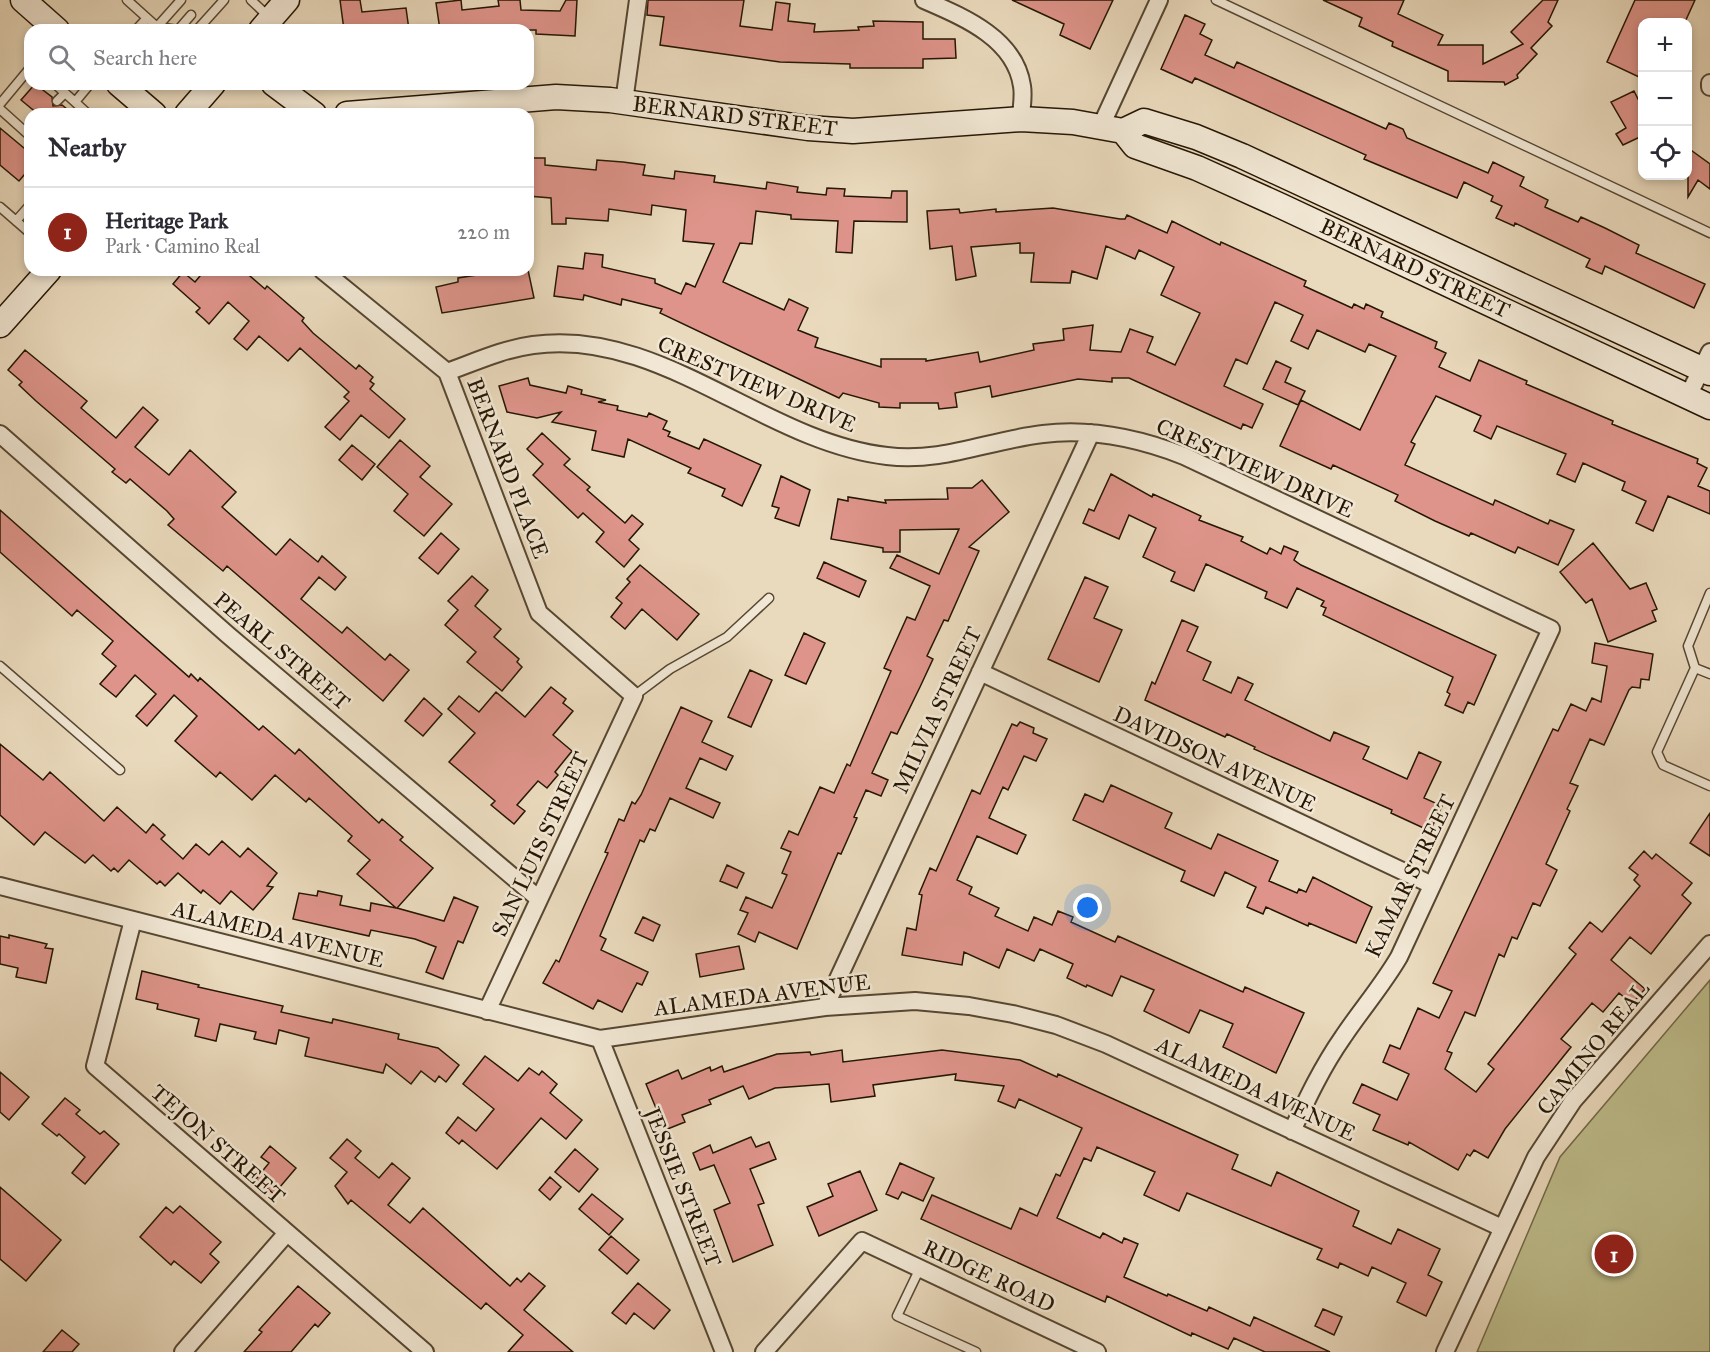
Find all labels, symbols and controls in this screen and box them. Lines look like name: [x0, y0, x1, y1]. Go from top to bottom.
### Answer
map controls: [1638, 18, 1692, 180]
button: +: [1638, 18, 1692, 72]
search box: [24, 24, 534, 90]
icon: search: [45, 41, 78, 74]
text: Search here: [93, 44, 197, 71]
button: −: [1638, 72, 1692, 126]
street label: BERNARD STREET: [631, 90, 839, 142]
button: locate: [1638, 126, 1692, 180]
text: Nearby: [48, 131, 126, 163]
text: Heritage Park: [105, 207, 228, 234]
street label: BERNARD STREET: [1316, 212, 1514, 324]
text: 1: [64, 220, 71, 244]
text: 220 m: [458, 220, 510, 244]
text: Park · Camino Real: [105, 234, 260, 258]
street label: CRESTVIEW DRIVE: [654, 330, 861, 438]
street label: BERNARD PLACE: [461, 374, 555, 562]
street label: CRESTVIEW DRIVE: [1152, 412, 1358, 524]
street label: PEARL STREET: [208, 586, 356, 716]
street label: MILVIA STREET: [887, 623, 987, 797]
street label: DAVIDSON AVENUE: [1109, 700, 1321, 818]
street label: SAN LUIS STREET: [485, 747, 595, 941]
street label: KAMAR STREET: [1359, 790, 1461, 962]
your location: [1073, 893, 1102, 922]
street label: ALAMEDA AVENUE: [168, 894, 387, 973]
street label: ALAMEDA AVENUE: [651, 968, 872, 1022]
street label: CAMINO REAL: [1531, 976, 1655, 1120]
street label: ALAMEDA AVENUE: [1151, 1030, 1360, 1147]
street label: TEJON STREET: [145, 1078, 291, 1210]
street label: JESSIE STREET: [638, 1101, 727, 1271]
pin: 1: [1594, 1232, 1634, 1276]
street label: RIDGE ROAD: [919, 1234, 1059, 1318]

